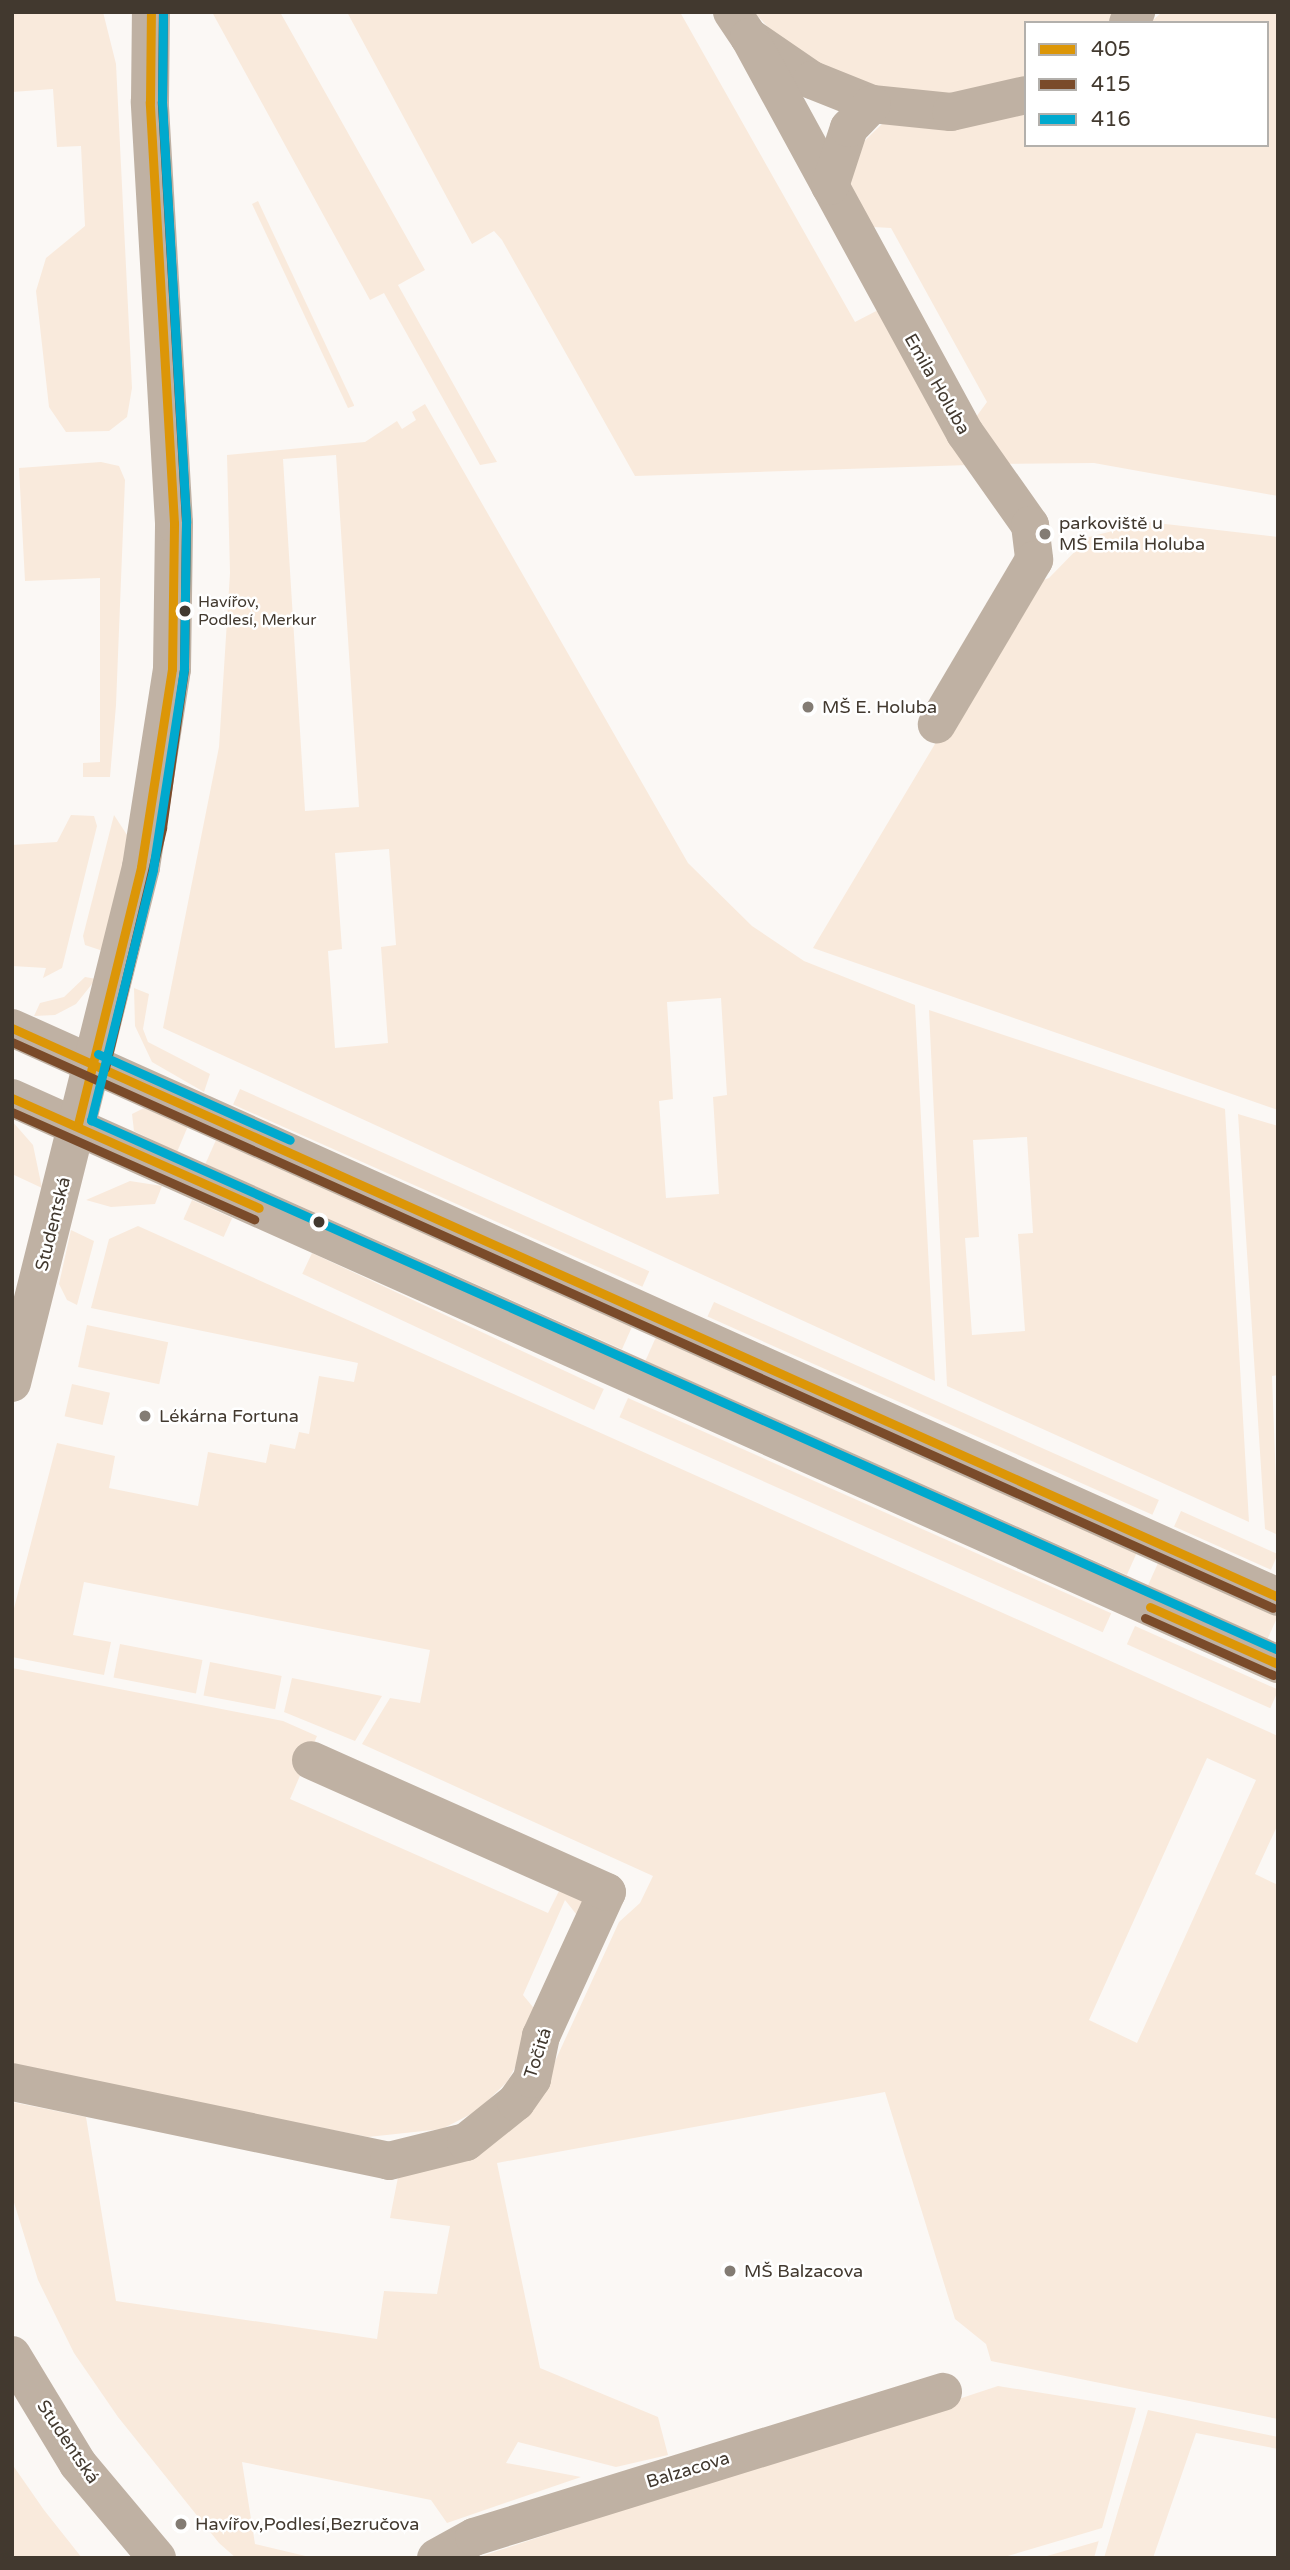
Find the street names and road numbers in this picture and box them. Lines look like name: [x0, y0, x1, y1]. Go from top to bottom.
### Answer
street label: Emila Holuba: [899, 330, 975, 438]
street label: Studentská: [31, 1175, 75, 1273]
street label: Točitá: [520, 2025, 556, 2081]
street label: Studentská: [32, 2396, 104, 2488]
street label: Balzacova: [644, 2447, 732, 2493]

